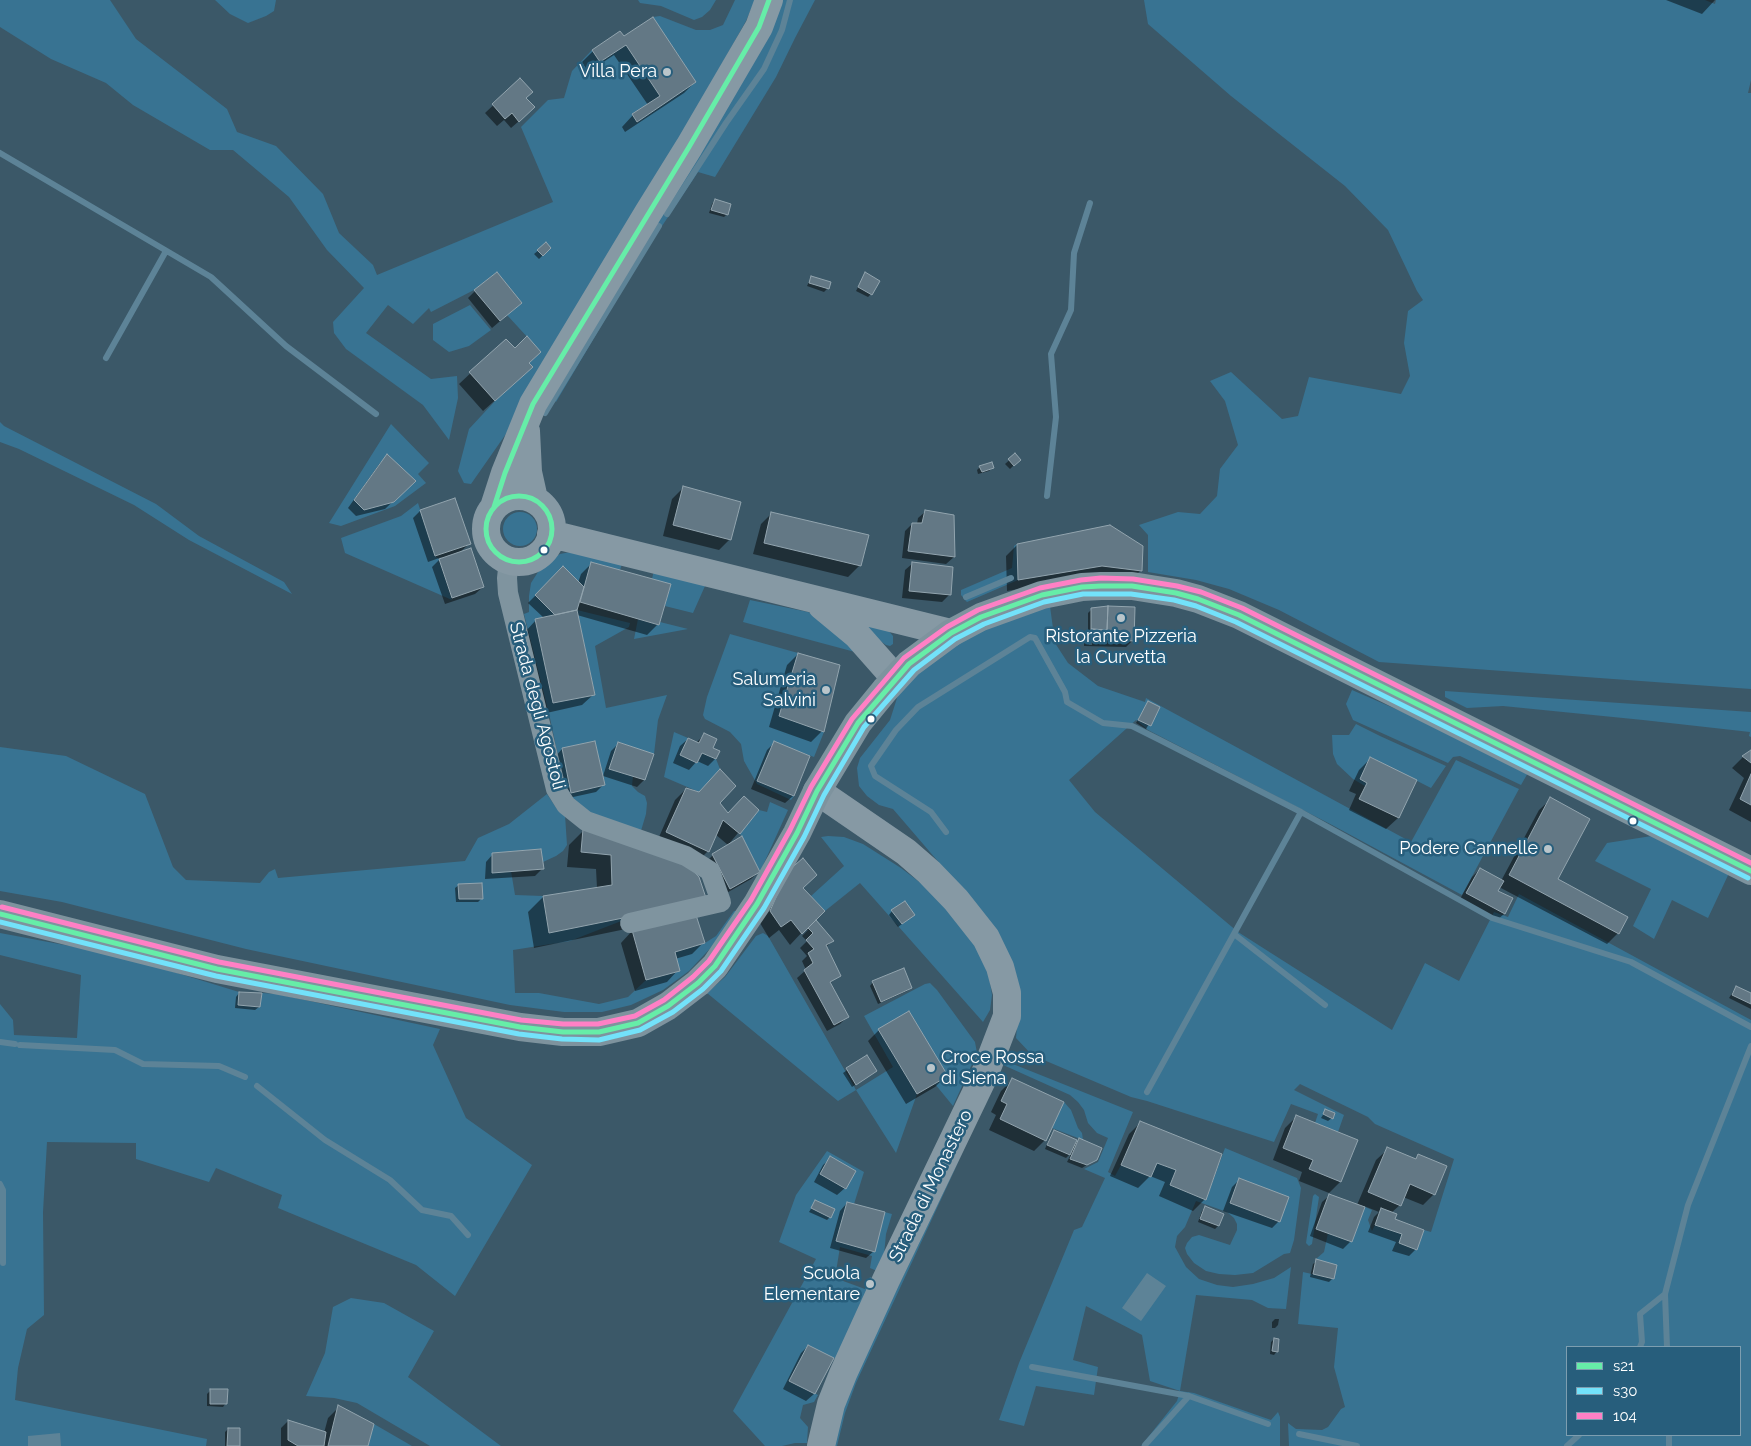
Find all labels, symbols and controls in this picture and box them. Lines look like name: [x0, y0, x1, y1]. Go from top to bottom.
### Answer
place label: Villa Pera: [579, 61, 657, 83]
marker: Villa Pera: [661, 66, 673, 78]
unlabelled marker: [539, 545, 549, 555]
marker: Ristorante Pizzeria la Curvetta: [1115, 612, 1127, 624]
street label: Strada degli Agostoli: [504, 620, 570, 792]
place label: Ristorante Pizzeria la Curvetta: [1045, 626, 1197, 669]
place label: Salumeria Salvini: [733, 669, 816, 712]
marker: Salumeria Salvini: [820, 684, 832, 696]
unlabelled marker: [866, 714, 876, 724]
unlabelled marker: [1628, 816, 1638, 826]
place label: Podere Cannelle: [1399, 838, 1538, 860]
marker: Podere Cannelle: [1542, 843, 1554, 855]
place label: Croce Rossa di Siena: [941, 1047, 1044, 1090]
marker: Croce Rossa di Siena: [925, 1062, 937, 1074]
street label: Strada di Monastero: [885, 1106, 977, 1266]
place label: Scuola Elementare: [764, 1263, 860, 1306]
marker: Scuola Elementare: [864, 1278, 876, 1290]
legend: [1566, 1346, 1741, 1436]
text: s21: [1613, 1357, 1634, 1375]
text: s30: [1613, 1382, 1637, 1400]
text: 104: [1613, 1407, 1637, 1425]

